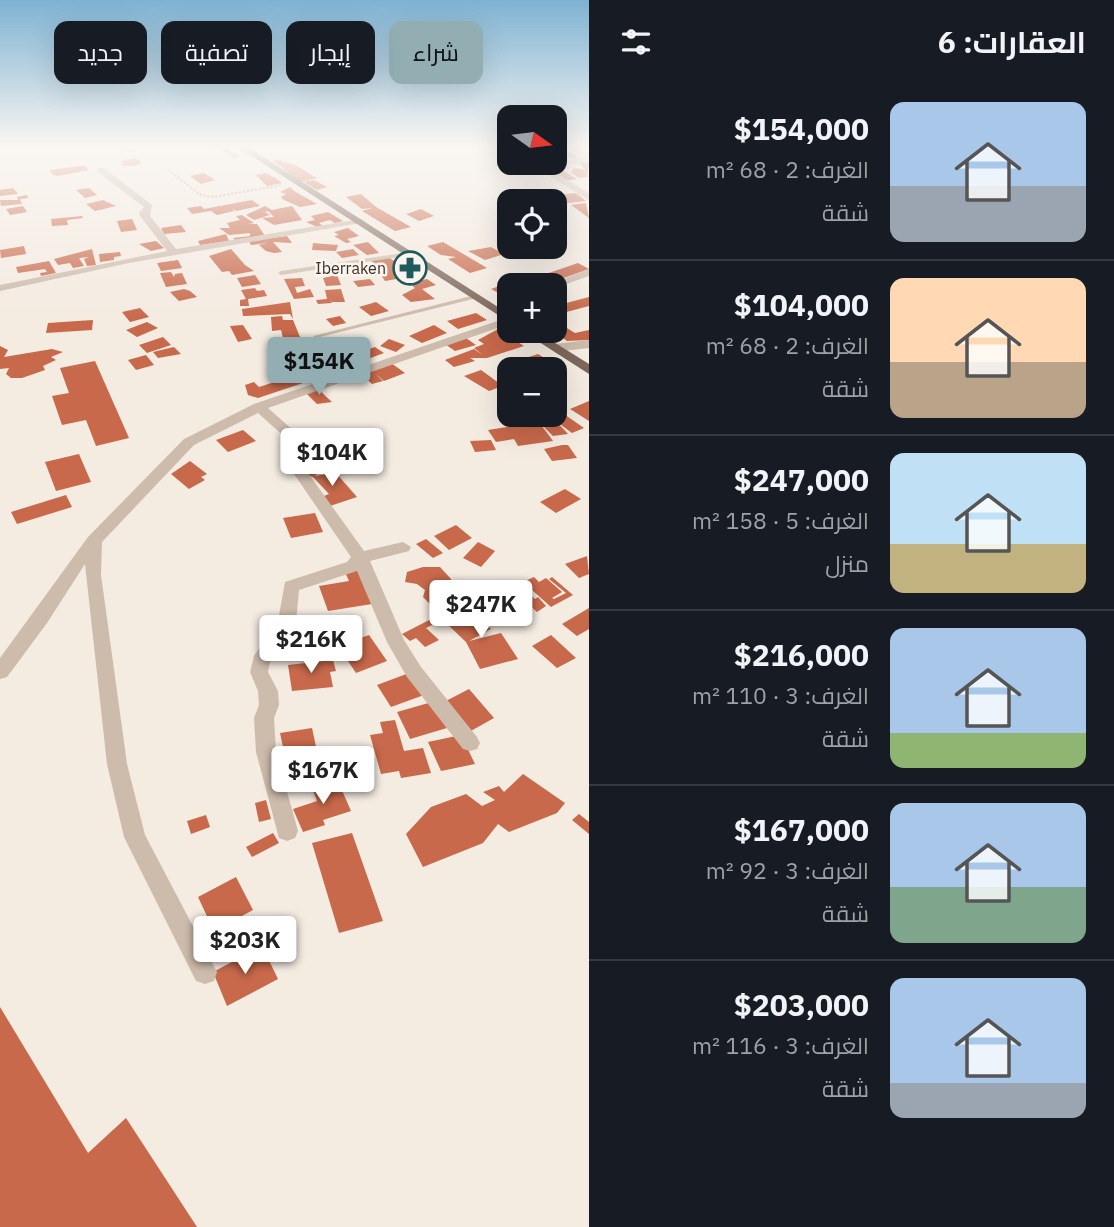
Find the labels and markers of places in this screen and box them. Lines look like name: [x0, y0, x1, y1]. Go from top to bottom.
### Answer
pharmacy icon: Iberraken: [391, 249, 429, 287]
place label: Iberraken: [315, 258, 386, 278]
pin: $154K: [270, 338, 368, 397]
pin: $104K: [283, 428, 381, 488]
pin: $247K: [432, 580, 530, 640]
pin: $216K: [262, 616, 360, 675]
pin: $167K: [274, 746, 372, 806]
pin: $203K: [196, 916, 294, 976]

